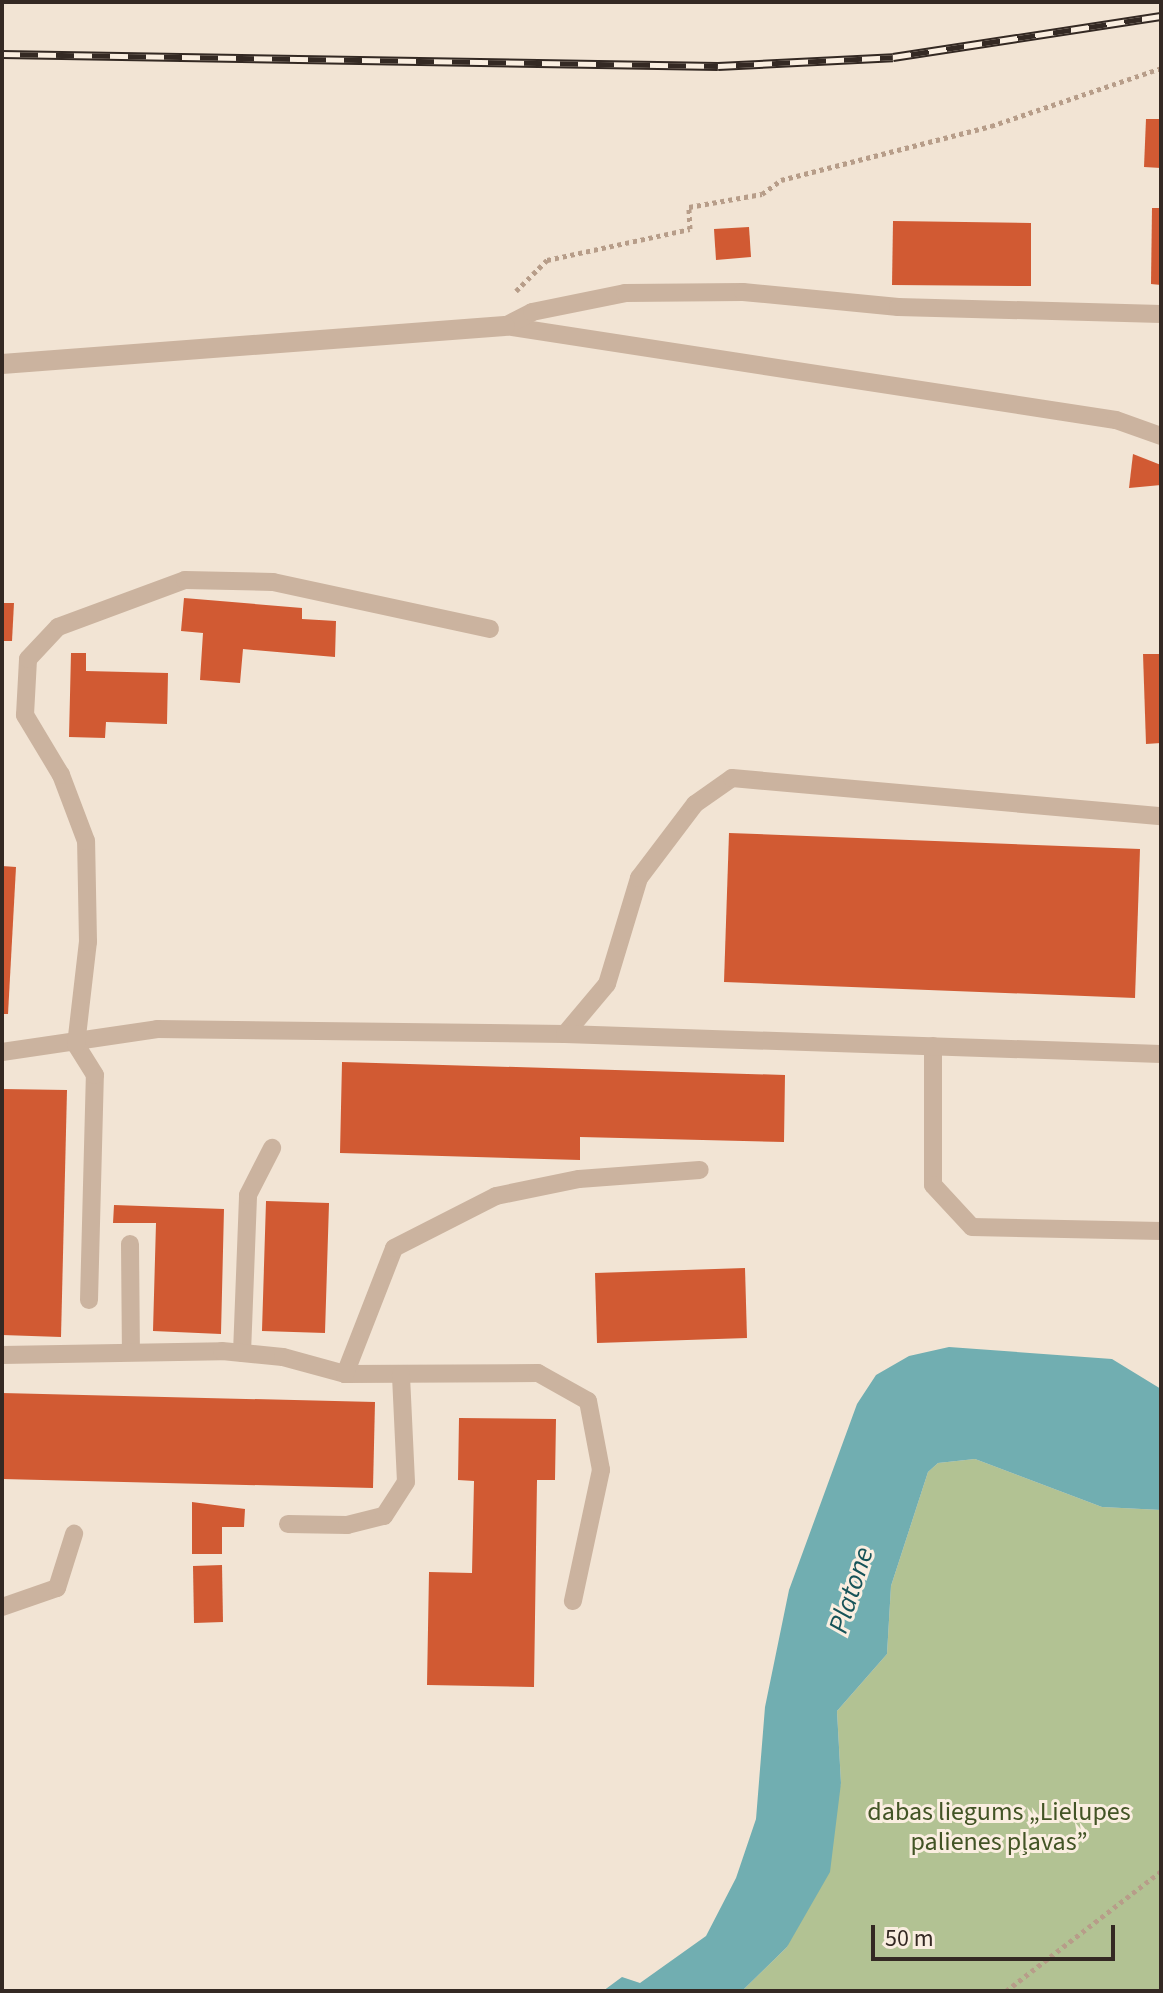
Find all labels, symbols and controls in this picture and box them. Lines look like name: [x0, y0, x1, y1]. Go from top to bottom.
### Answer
water label: Platone: [821, 1543, 881, 1637]
park label: dabas liegums „Lielupes palienes pļavas”: [867, 1796, 1131, 1858]
scale bar: [875, 1909, 1119, 1959]
text: 50 m: [885, 1921, 934, 1956]

